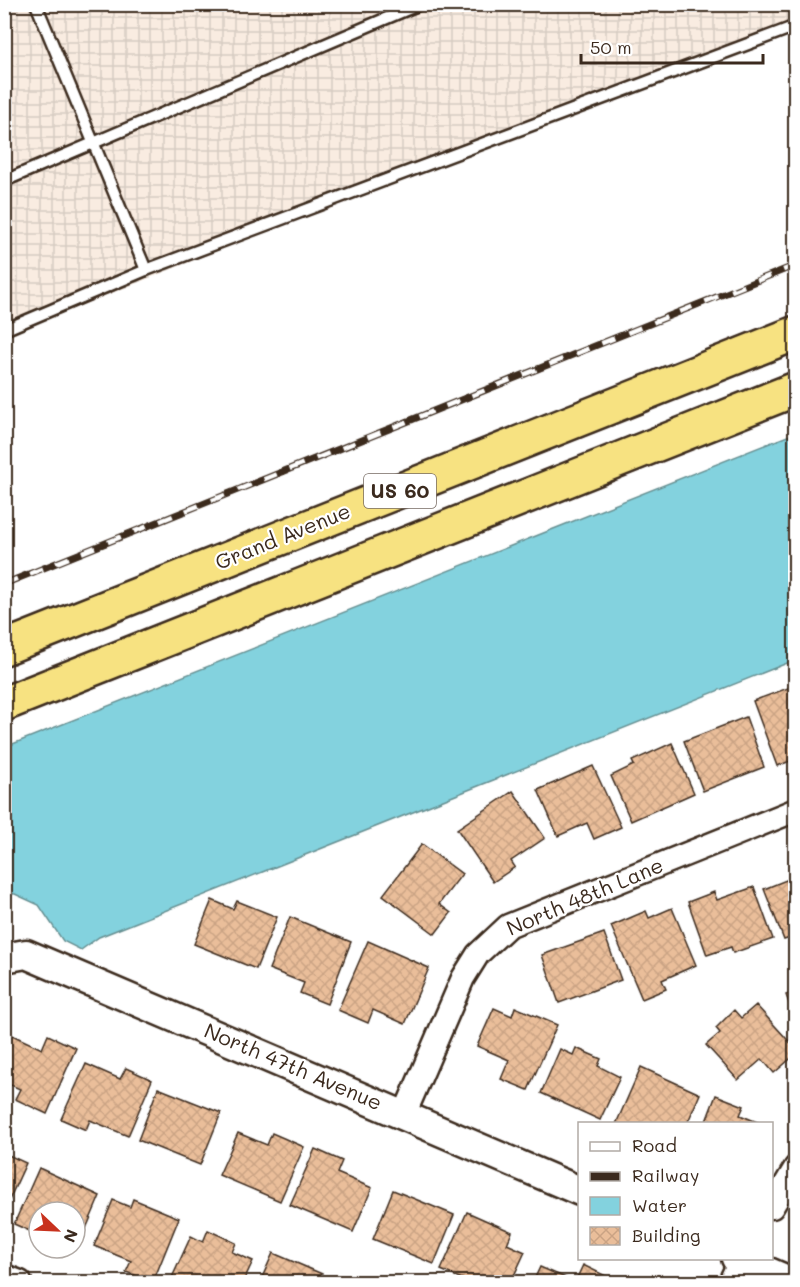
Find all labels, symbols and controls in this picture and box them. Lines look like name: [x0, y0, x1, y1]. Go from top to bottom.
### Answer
scale bar: [581, 27, 762, 65]
text: 50 m: [590, 35, 632, 59]
road number: US 60: [364, 474, 436, 508]
street label: Grand Avenue: [211, 496, 354, 575]
street label: North 48th Lane: [502, 850, 667, 941]
street label: North 47th Avenue: [201, 1016, 387, 1115]
legend: [578, 1122, 773, 1260]
text: Road: [632, 1133, 677, 1157]
text: Railway: [632, 1163, 699, 1187]
text: Water: [632, 1193, 687, 1217]
north arrow: [27, 1200, 87, 1260]
text: Building: [632, 1223, 700, 1247]
text: N: [59, 1226, 83, 1246]

